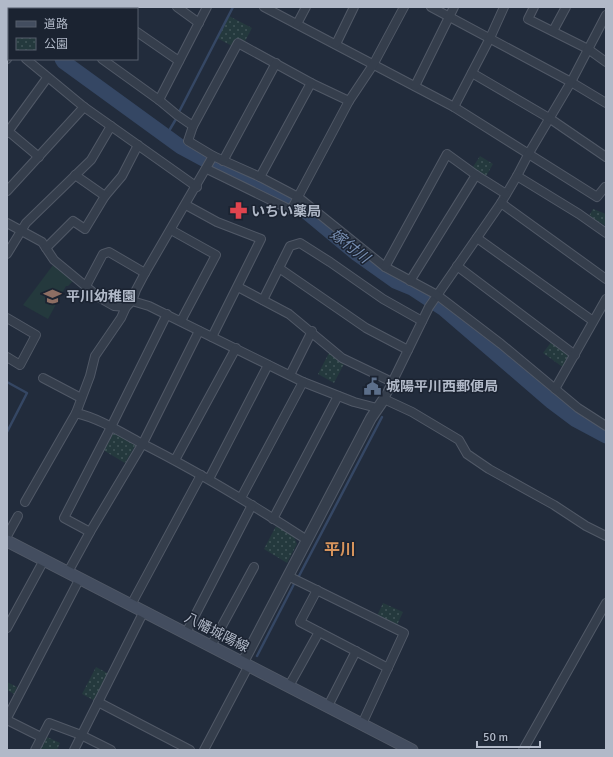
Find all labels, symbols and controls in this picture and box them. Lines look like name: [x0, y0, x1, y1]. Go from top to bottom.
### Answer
legend: [8, 8, 138, 60]
text: 道路: [44, 17, 68, 32]
text: 公園: [44, 37, 68, 52]
pharmacy icon: いちい薬局: [228, 201, 248, 221]
place label: いちい薬局: [251, 203, 321, 220]
water label: 嫁付川: [327, 225, 375, 268]
school or university icon: 平川幼稚園: [43, 286, 63, 306]
place label: 平川幼稚園: [66, 288, 136, 305]
public building icon: 城陽平川西郵便局: [363, 376, 383, 396]
place label: 城陽平川西郵便局: [386, 378, 498, 395]
district label: 平川: [324, 540, 356, 560]
street label: 八幡城陽線: [182, 609, 252, 656]
scale bar: [477, 723, 540, 749]
text: 50 m: [483, 730, 508, 745]

